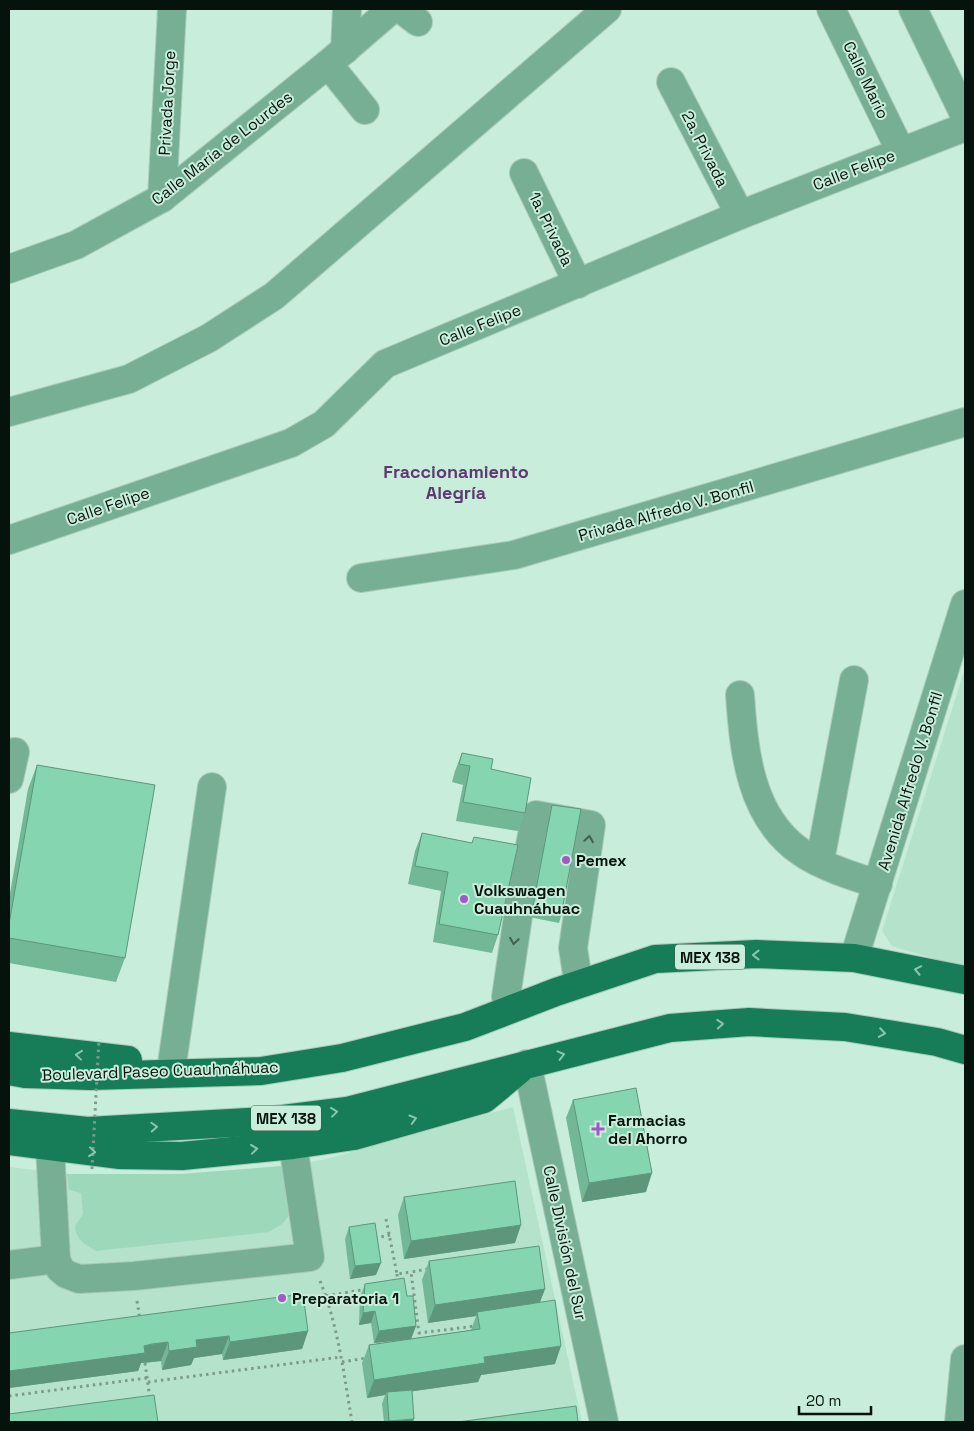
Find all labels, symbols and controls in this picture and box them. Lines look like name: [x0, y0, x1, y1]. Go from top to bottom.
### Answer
street label: Calle Mario: [838, 38, 894, 122]
street label: Privada Jorge: [154, 50, 180, 156]
street label: Calle María de Lourdes: [147, 86, 297, 210]
street label: 2a. Privada: [677, 107, 733, 191]
street label: Calle Felipe: [810, 145, 898, 195]
street label: 1a. Privada: [524, 188, 578, 270]
street label: Calle Felipe: [436, 299, 524, 351]
district label: Fraccionamiento Alegría: [383, 460, 529, 504]
street label: Privada Alfredo V. Bonfil: [576, 476, 756, 546]
street label: Calle Felipe: [64, 482, 152, 530]
street label: Avenida Alfredo V. Bonfil: [873, 689, 947, 873]
one-way arrow: [583, 835, 594, 843]
place label: Pemex: [576, 850, 627, 871]
marker: Pemex: [560, 854, 572, 866]
place label: Volkswagen Cuauhnáhuac: [474, 880, 580, 919]
marker: Volkswagen Cuauhnáhuac: [458, 893, 470, 905]
one-way arrow: [509, 938, 520, 946]
road number: MEX 138: [675, 944, 745, 970]
one-way arrow: [752, 950, 760, 960]
one-way arrow: [913, 966, 922, 976]
one-way arrow: [716, 1019, 724, 1030]
one-way arrow: [877, 1027, 886, 1037]
one-way arrow: [74, 1050, 82, 1061]
one-way arrow: [556, 1050, 565, 1061]
street label: Boulevard Paseo Cuauhnáhuac: [41, 1056, 279, 1086]
road number: MEX 138: [251, 1106, 321, 1130]
one-way arrow: [329, 1108, 338, 1118]
place label: Farmacias del Ahorro: [608, 1110, 688, 1149]
one-way arrow: [408, 1115, 417, 1125]
one-way arrow: [151, 1122, 159, 1133]
marker: Farmacias del Ahorro: [592, 1123, 604, 1135]
one-way arrow: [250, 1144, 258, 1155]
one-way arrow: [88, 1146, 96, 1157]
street label: Calle División del Sur: [538, 1164, 592, 1322]
place label: Preparatoria 1: [292, 1288, 399, 1309]
marker: Preparatoria 1: [276, 1292, 288, 1304]
scale bar: [799, 1384, 872, 1416]
text: 20 m: [806, 1391, 841, 1410]

